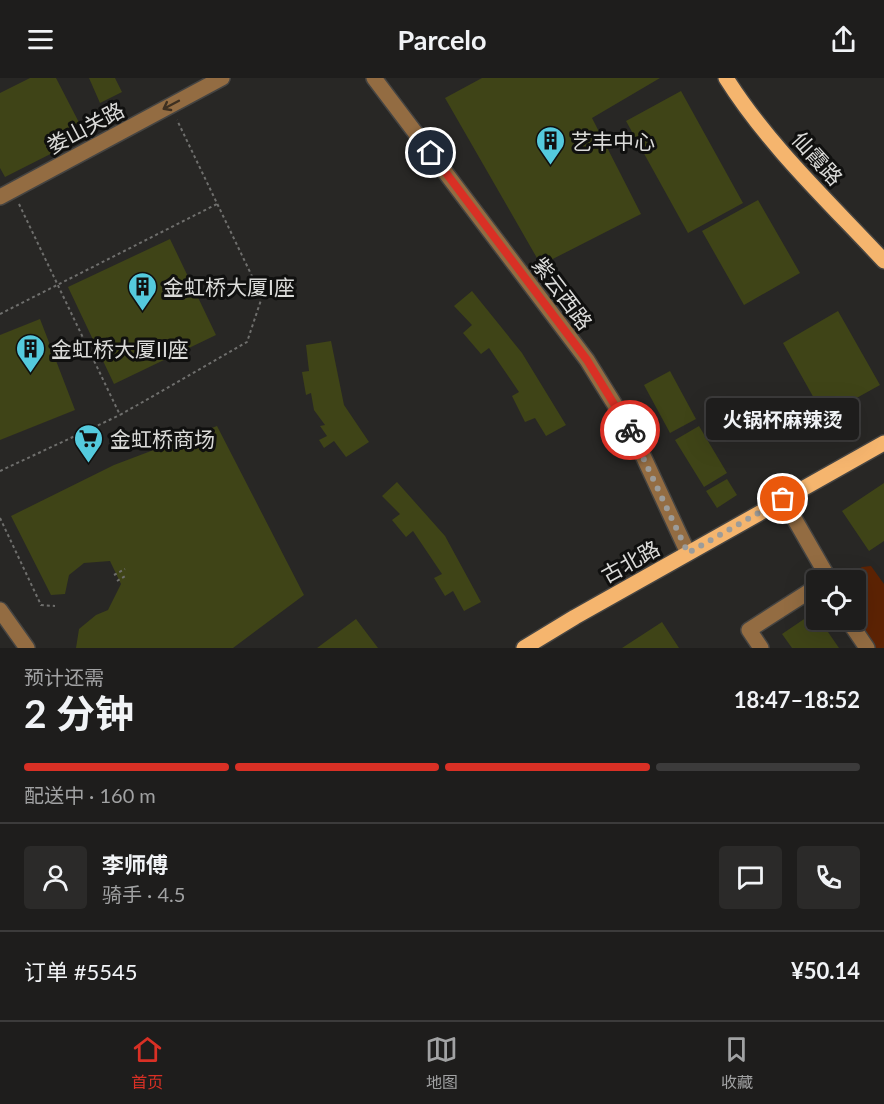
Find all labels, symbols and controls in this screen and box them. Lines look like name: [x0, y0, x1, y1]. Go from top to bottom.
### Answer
icon: menu: [24, 23, 57, 56]
text: Parcelo: [397, 23, 487, 56]
icon: share: [827, 23, 860, 56]
street label: 娄山关路: [42, 96, 128, 158]
one-way arrow: [162, 100, 180, 111]
building icon: 艺丰中心: [534, 124, 566, 166]
street label: 仙霞路: [788, 126, 848, 190]
pin: [405, 127, 456, 178]
place label: 艺丰中心: [571, 128, 655, 153]
icon: home: [414, 136, 447, 169]
street label: 紫云西路: [528, 252, 598, 334]
building icon: 金虹桥大厦I座: [126, 270, 158, 312]
place label: 金虹桥大厦I座: [163, 274, 295, 299]
building icon: 金虹桥大厦II座: [14, 332, 46, 374]
place label: 金虹桥大厦II座: [51, 336, 189, 361]
callout: 火锅杯麻辣烫: [706, 397, 860, 439]
courier: [600, 400, 660, 460]
text: 火锅杯麻辣烫: [723, 407, 843, 431]
icon: bike: [614, 414, 647, 447]
supermarket icon: 金虹桥商场: [73, 422, 105, 464]
place label: 金虹桥商场: [110, 426, 215, 451]
pin: [757, 473, 808, 524]
icon: bag: [766, 482, 799, 515]
street label: 古北路: [596, 535, 664, 587]
map controls: [806, 570, 866, 630]
button: locate: [806, 570, 866, 630]
text: 预计还需: [24, 665, 104, 689]
text: 18:47–18:52: [734, 686, 860, 713]
text: 2 分钟: [24, 690, 134, 736]
text: 配送中 · 160 m: [24, 783, 156, 807]
button: person: [24, 846, 87, 909]
button: chat: [719, 846, 782, 909]
button: phone: [797, 846, 860, 909]
text: 李师傅: [102, 851, 168, 878]
text: 骑手 · 4.5: [102, 882, 185, 906]
text: ¥50.14: [791, 957, 860, 984]
text: 订单 #5545: [24, 958, 137, 985]
tab: 首页: [131, 1033, 164, 1093]
tab: 地图: [425, 1033, 458, 1093]
tab: 收藏: [720, 1033, 753, 1093]

